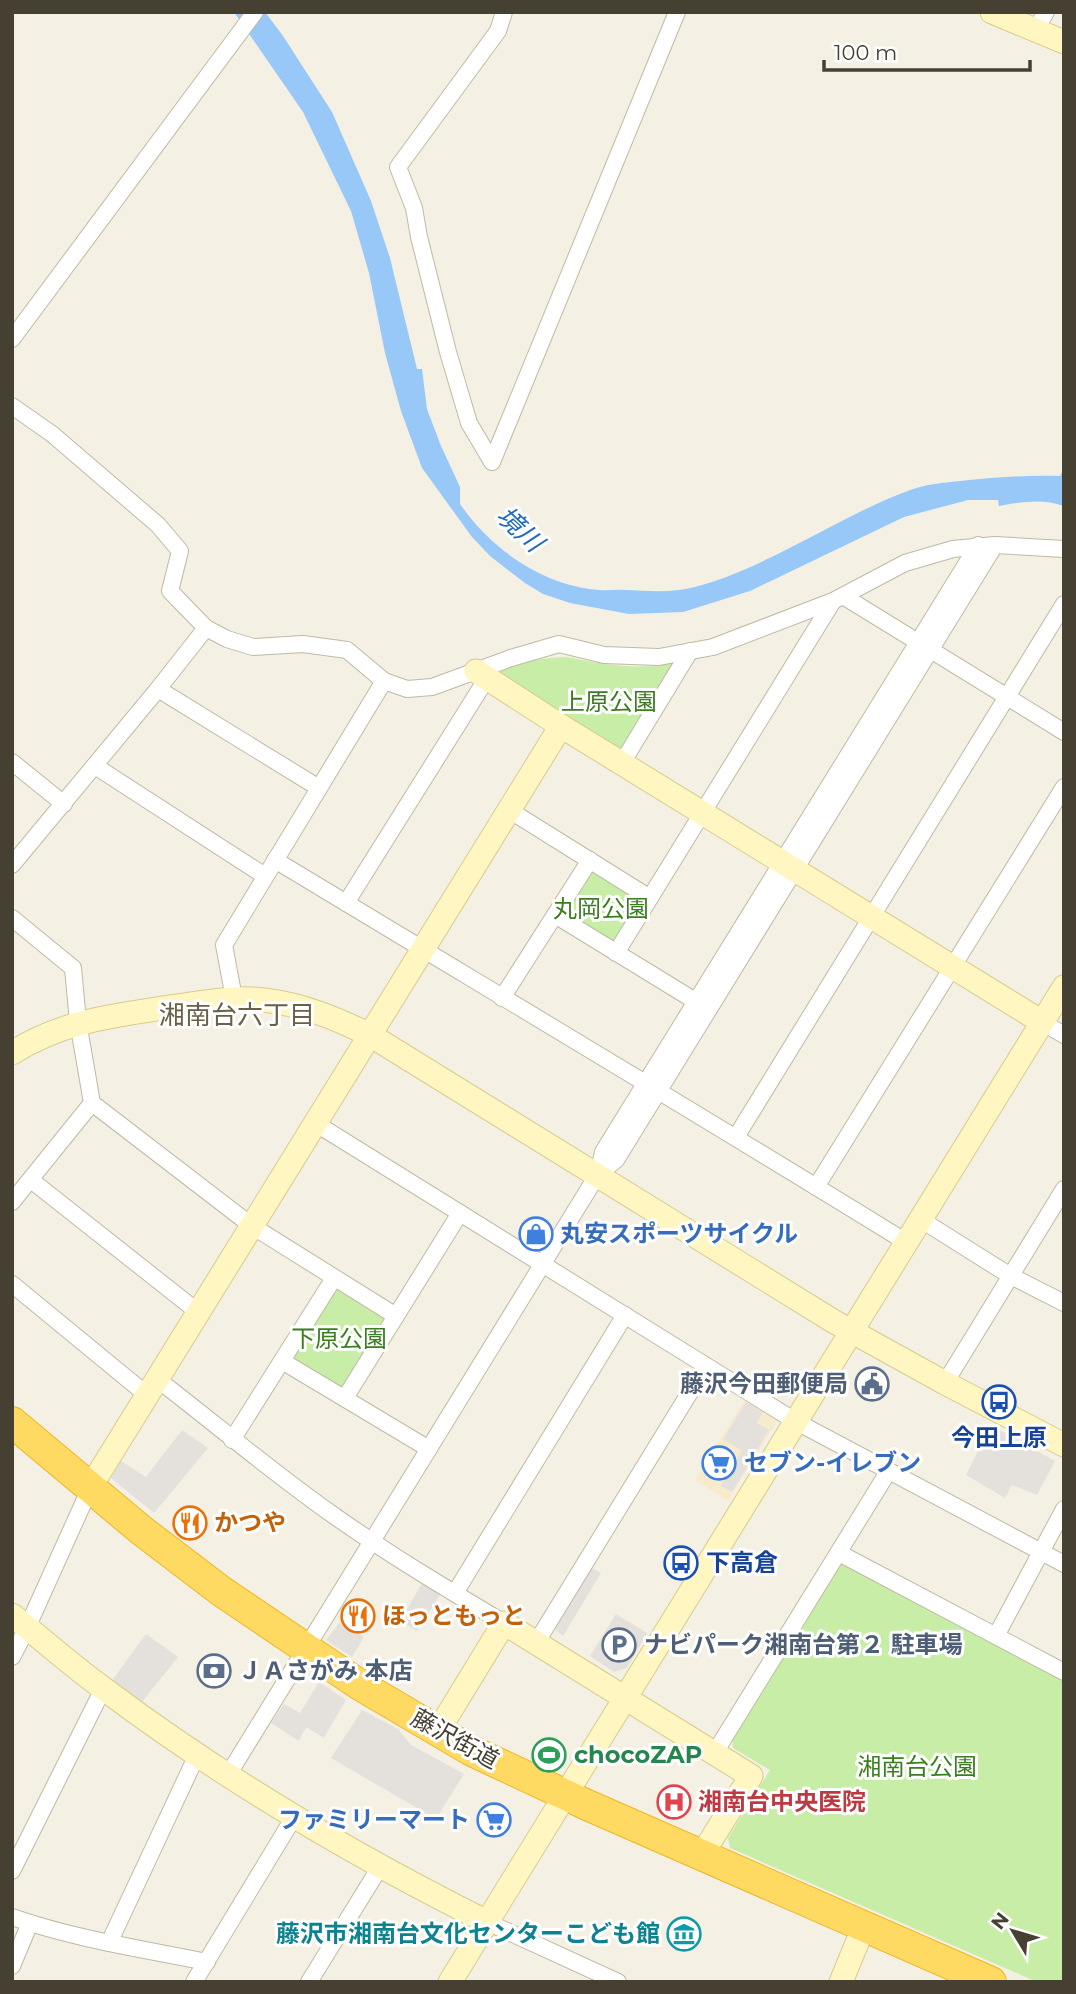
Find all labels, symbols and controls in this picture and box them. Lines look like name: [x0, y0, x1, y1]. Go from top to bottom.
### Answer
scale bar: [824, 28, 1030, 72]
text: 100 m: [834, 40, 897, 65]
water label: 境川: [490, 500, 552, 560]
park label: 上原公園: [561, 687, 657, 716]
park label: 丸岡公園: [553, 894, 649, 923]
district label: 湘南台六丁目: [159, 999, 315, 1031]
shop icon: 丸安スポーツサイクル: [517, 1215, 555, 1253]
place label: 丸安スポーツサイクル: [560, 1219, 798, 1248]
park label: 下原公園: [291, 1324, 387, 1353]
public building icon: 藤沢今田郵便局: [853, 1365, 891, 1403]
place label: 藤沢今田郵便局: [680, 1369, 848, 1398]
bus stop icon: 今田上原: [980, 1383, 1018, 1421]
place label: 今田上原: [951, 1423, 1047, 1452]
supermarket icon: セブン-イレブン: [700, 1444, 738, 1482]
place label: セブン-イレブン: [744, 1448, 921, 1477]
restaurant icon: かつや: [171, 1504, 209, 1542]
place label: かつや: [214, 1508, 286, 1537]
bus stop icon: 下高倉: [662, 1544, 700, 1582]
place label: 下高倉: [706, 1548, 778, 1577]
restaurant icon: ほっともっと: [339, 1597, 377, 1635]
place label: ほっともっと: [382, 1601, 526, 1630]
parking icon: ナビパーク湘南台第２ 駐車場: [600, 1626, 638, 1664]
place label: ナビパーク湘南台第２ 駐車場: [644, 1630, 963, 1659]
bank icon: ＪＡさがみ 本店: [195, 1652, 233, 1690]
place label: ＪＡさがみ 本店: [238, 1656, 413, 1685]
street label: 藤沢街道: [406, 1703, 504, 1775]
sports icon: chocoZAP: [530, 1736, 568, 1774]
place label: chocoZAP: [574, 1740, 702, 1769]
park label: 湘南台公園: [857, 1752, 977, 1781]
hospital icon: 湘南台中央医院: [655, 1783, 693, 1821]
place label: 湘南台中央医院: [698, 1787, 866, 1816]
supermarket icon: ファミリーマート: [475, 1801, 513, 1839]
place label: ファミリーマート: [278, 1805, 470, 1834]
north arrow: [978, 1896, 1048, 1966]
text: N: [986, 1908, 1014, 1934]
museum icon: 藤沢市湘南台文化センターこども館: [665, 1915, 703, 1953]
place label: 藤沢市湘南台文化センターこども館: [276, 1919, 660, 1948]

